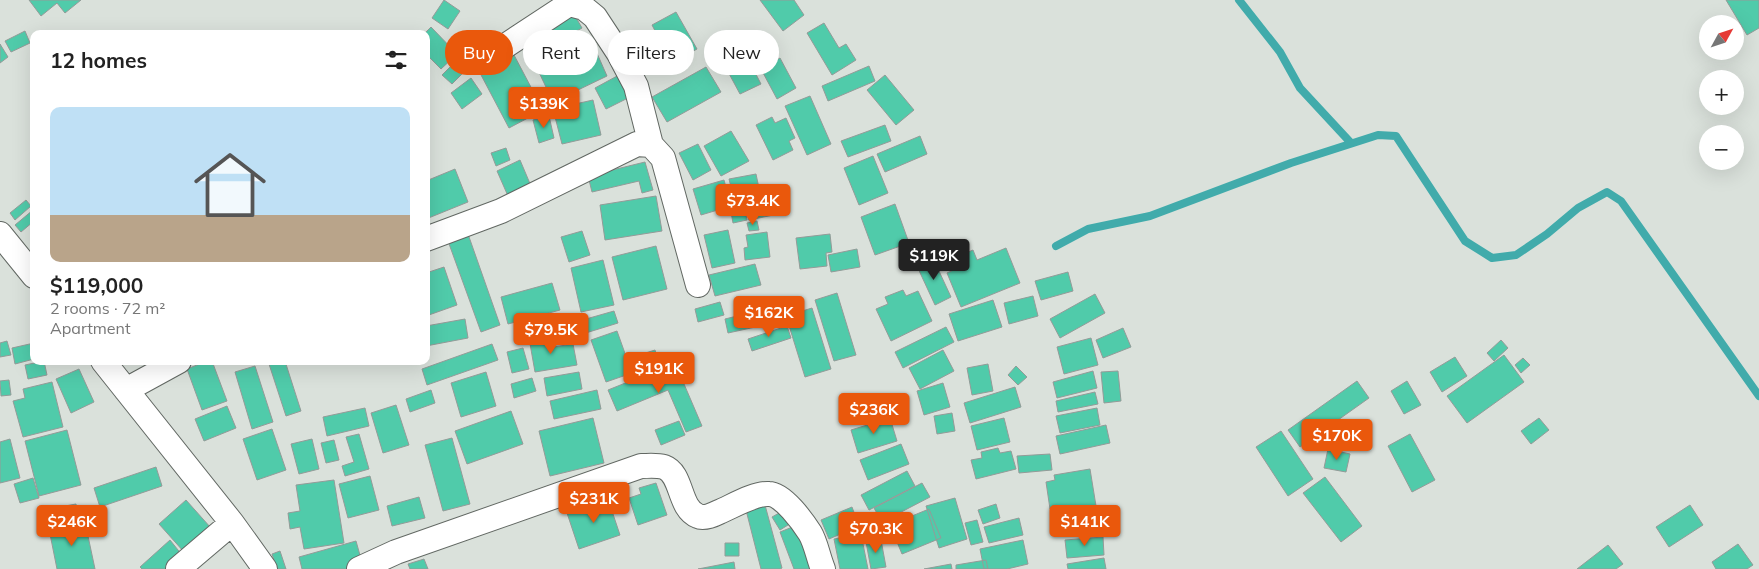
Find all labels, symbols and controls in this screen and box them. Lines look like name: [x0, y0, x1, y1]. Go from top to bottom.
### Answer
north arrow: [1699, 15, 1744, 60]
map controls: [1699, 15, 1744, 170]
chip: Buy: [445, 30, 513, 75]
chip: Rent: [523, 30, 598, 75]
chip: Filters: [608, 30, 694, 75]
chip: New: [704, 30, 779, 75]
icon: filters: [382, 46, 410, 74]
text: 12 homes: [50, 47, 147, 73]
button: +: [1699, 70, 1744, 115]
pin: $139K: [509, 86, 579, 129]
text: $139K: [519, 93, 569, 113]
button: −: [1699, 125, 1744, 170]
icon: home: [185, 140, 275, 230]
pin: $73.4K: [712, 184, 794, 226]
text: $73.4K: [726, 190, 780, 210]
pin: $119K: [899, 238, 969, 281]
text: $119K: [909, 245, 959, 265]
text: $119,000: [50, 272, 143, 298]
pin: $162K: [734, 296, 804, 338]
text: 2 rooms · 72 m²: [50, 298, 165, 318]
text: $162K: [744, 302, 794, 322]
pin: $79.5K: [510, 312, 592, 355]
text: Apartment: [50, 318, 131, 338]
text: $79.5K: [524, 319, 578, 339]
pin: $191K: [624, 352, 694, 394]
text: $191K: [634, 358, 684, 378]
pin: $236K: [839, 392, 909, 435]
text: $236K: [849, 399, 899, 419]
pin: $170K: [1302, 418, 1372, 461]
text: $170K: [1312, 425, 1362, 445]
pin: $231K: [559, 482, 629, 524]
text: $231K: [569, 488, 619, 508]
pin: $246K: [37, 504, 107, 547]
pin: $141K: [1050, 504, 1120, 547]
text: $246K: [47, 511, 97, 531]
text: $141K: [1060, 511, 1110, 531]
pin: $70.3K: [835, 512, 917, 554]
text: $70.3K: [849, 518, 903, 538]

